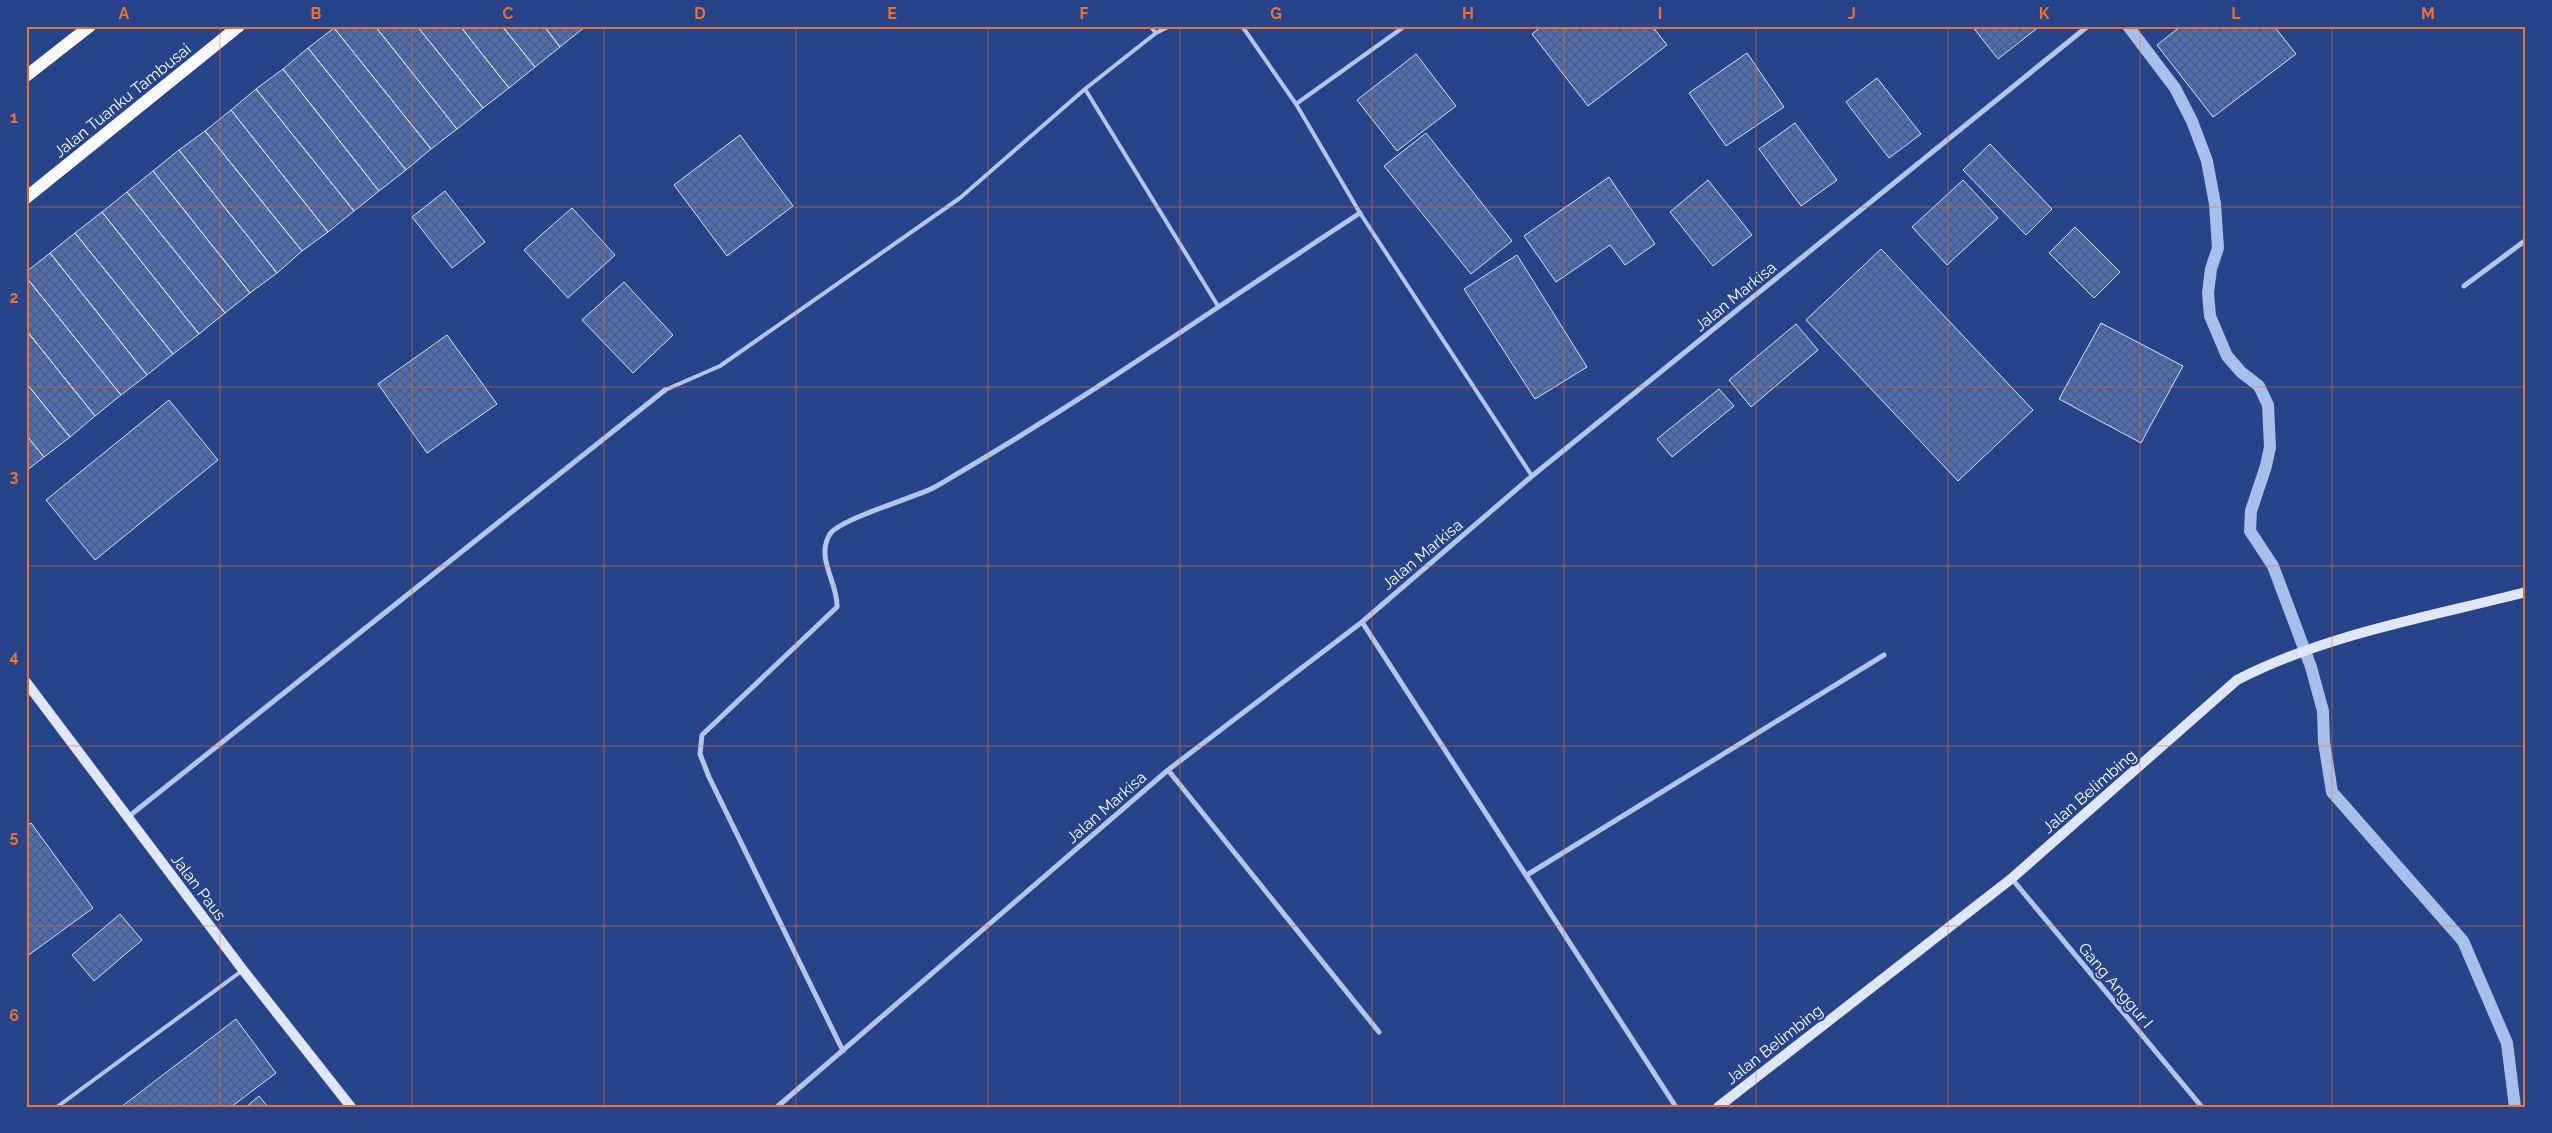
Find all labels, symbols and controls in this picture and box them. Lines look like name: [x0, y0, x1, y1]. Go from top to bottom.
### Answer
text: A: [119, 4, 130, 23]
text: B: [311, 4, 322, 23]
text: C: [503, 4, 514, 23]
text: D: [694, 4, 706, 23]
text: E: [887, 4, 897, 23]
text: F: [1079, 4, 1089, 23]
text: G: [1270, 4, 1282, 23]
text: H: [1462, 4, 1474, 23]
text: I: [1658, 4, 1662, 23]
text: J: [1848, 4, 1856, 23]
text: K: [2039, 4, 2050, 23]
text: L: [2231, 4, 2241, 23]
text: M: [2421, 4, 2435, 23]
street label: Jalan Tuanku Tambusai: [50, 39, 195, 161]
text: 1: [10, 108, 18, 127]
street label: Jalan Markisa: [1691, 258, 1780, 335]
text: 2: [9, 288, 19, 307]
text: 3: [10, 467, 19, 486]
street label: Jalan Markisa: [1378, 515, 1467, 594]
text: 4: [9, 647, 19, 666]
street label: Jalan Belimbing: [2039, 746, 2140, 837]
street label: Jalan Markisa: [1063, 768, 1150, 847]
text: 5: [10, 827, 19, 846]
street label: Jalan Paus: [167, 850, 230, 925]
street label: Gang Anggur I: [2074, 939, 2157, 1032]
street label: Jalan Belimbing: [1722, 1001, 1827, 1088]
text: 6: [9, 1006, 19, 1025]

